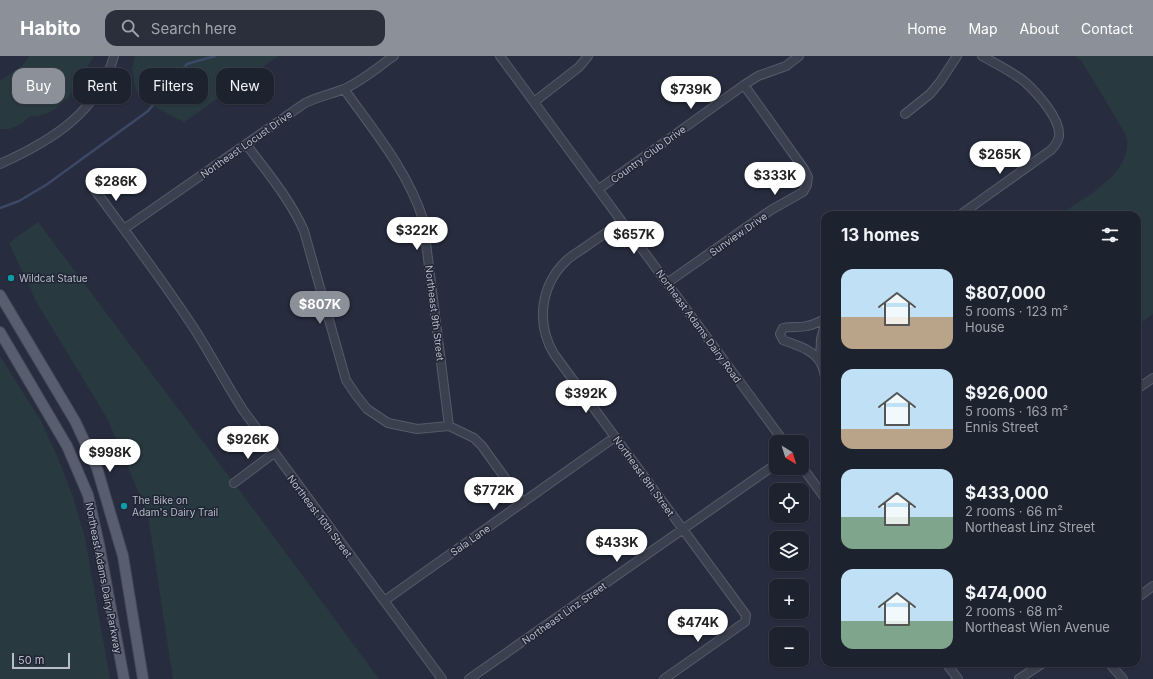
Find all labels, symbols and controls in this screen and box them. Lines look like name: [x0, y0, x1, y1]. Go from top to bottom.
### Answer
search box: [105, 10, 385, 46]
text: Habito: [20, 17, 81, 40]
icon: search: [119, 17, 141, 39]
text: Search here: [151, 19, 237, 38]
text: Home: [907, 20, 946, 37]
text: Map: [968, 20, 998, 37]
text: About: [1020, 20, 1059, 37]
text: Contact: [1081, 20, 1133, 37]
chip: Buy: [12, 68, 65, 104]
chip: Rent: [73, 68, 131, 104]
chip: Filters: [139, 68, 208, 104]
chip: New: [216, 68, 274, 104]
pin: $739K: [663, 76, 719, 110]
text: $739K: [670, 81, 712, 97]
street label: Northeast Locust Drive: [198, 108, 294, 180]
street label: Country Club Drive: [608, 123, 688, 185]
pin: $265K: [972, 141, 1028, 175]
text: $265K: [979, 146, 1021, 162]
pin: $333K: [747, 162, 803, 196]
text: $333K: [753, 167, 797, 183]
pin: $286K: [88, 168, 144, 202]
text: $286K: [95, 173, 137, 189]
street label: Sunview Drive: [707, 210, 769, 258]
pin: $322K: [389, 217, 445, 251]
pin: $657K: [606, 221, 662, 255]
text: $322K: [396, 222, 438, 238]
icon: filters: [1099, 224, 1121, 246]
text: 13 homes: [841, 225, 920, 245]
text: $657K: [613, 226, 655, 242]
street label: Northeast 9th Street: [423, 265, 447, 362]
street label: Northeast Adams Dairy Road: [654, 267, 744, 385]
place label: Wildcat Statue: [19, 272, 88, 284]
marker: Wildcat Statue: [6, 273, 16, 283]
text: $807,000: [965, 283, 1046, 303]
icon: home: [873, 285, 921, 333]
pin: $807K: [292, 291, 348, 325]
text: $807K: [299, 296, 341, 312]
text: 5 rooms · 123 m²: [965, 303, 1068, 319]
text: House: [965, 319, 1005, 335]
pin: $392K: [558, 380, 614, 414]
text: $926,000: [965, 383, 1048, 403]
text: $392K: [565, 385, 607, 401]
icon: home: [873, 385, 921, 433]
text: 5 rooms · 163 m²: [965, 403, 1068, 419]
text: Ennis Street: [965, 419, 1039, 435]
pin: $926K: [220, 426, 276, 460]
text: $926K: [227, 431, 269, 447]
street label: Northeast 8th Street: [611, 434, 677, 519]
north arrow: [769, 435, 809, 475]
map controls: [769, 435, 809, 667]
pin: $998K: [82, 439, 138, 473]
text: $998K: [88, 444, 132, 460]
street label: Northeast 10th Street: [285, 472, 355, 560]
pin: $772K: [466, 477, 522, 511]
text: $772K: [473, 482, 515, 498]
button: locate: [769, 483, 809, 523]
text: $433,000: [965, 483, 1049, 503]
icon: home: [873, 485, 921, 533]
place label: The Bike on Adam's Dairy Trail: [132, 494, 218, 518]
marker: The Bike on Adam's Dairy Trail: [119, 501, 129, 511]
street label: Northeast Adams Dairy Parkway: [83, 502, 125, 655]
text: 2 rooms · 66 m²: [965, 503, 1063, 519]
text: Northeast Linz Street: [965, 519, 1095, 535]
street label: Sala Lane: [448, 522, 492, 558]
pin: $433K: [589, 529, 645, 563]
button: layers: [769, 531, 809, 571]
text: $433K: [595, 534, 639, 550]
street label: Northeast Linz Street: [520, 579, 609, 647]
button: +: [769, 579, 809, 619]
text: $474,000: [965, 583, 1047, 603]
icon: home: [873, 585, 921, 633]
text: 2 rooms · 68 m²: [965, 603, 1063, 619]
pin: $474K: [670, 609, 726, 643]
text: $474K: [677, 614, 719, 630]
text: Northeast Wien Avenue: [965, 619, 1110, 635]
button: −: [769, 627, 809, 667]
scale bar: [12, 651, 70, 670]
text: 50 m: [18, 653, 44, 667]

